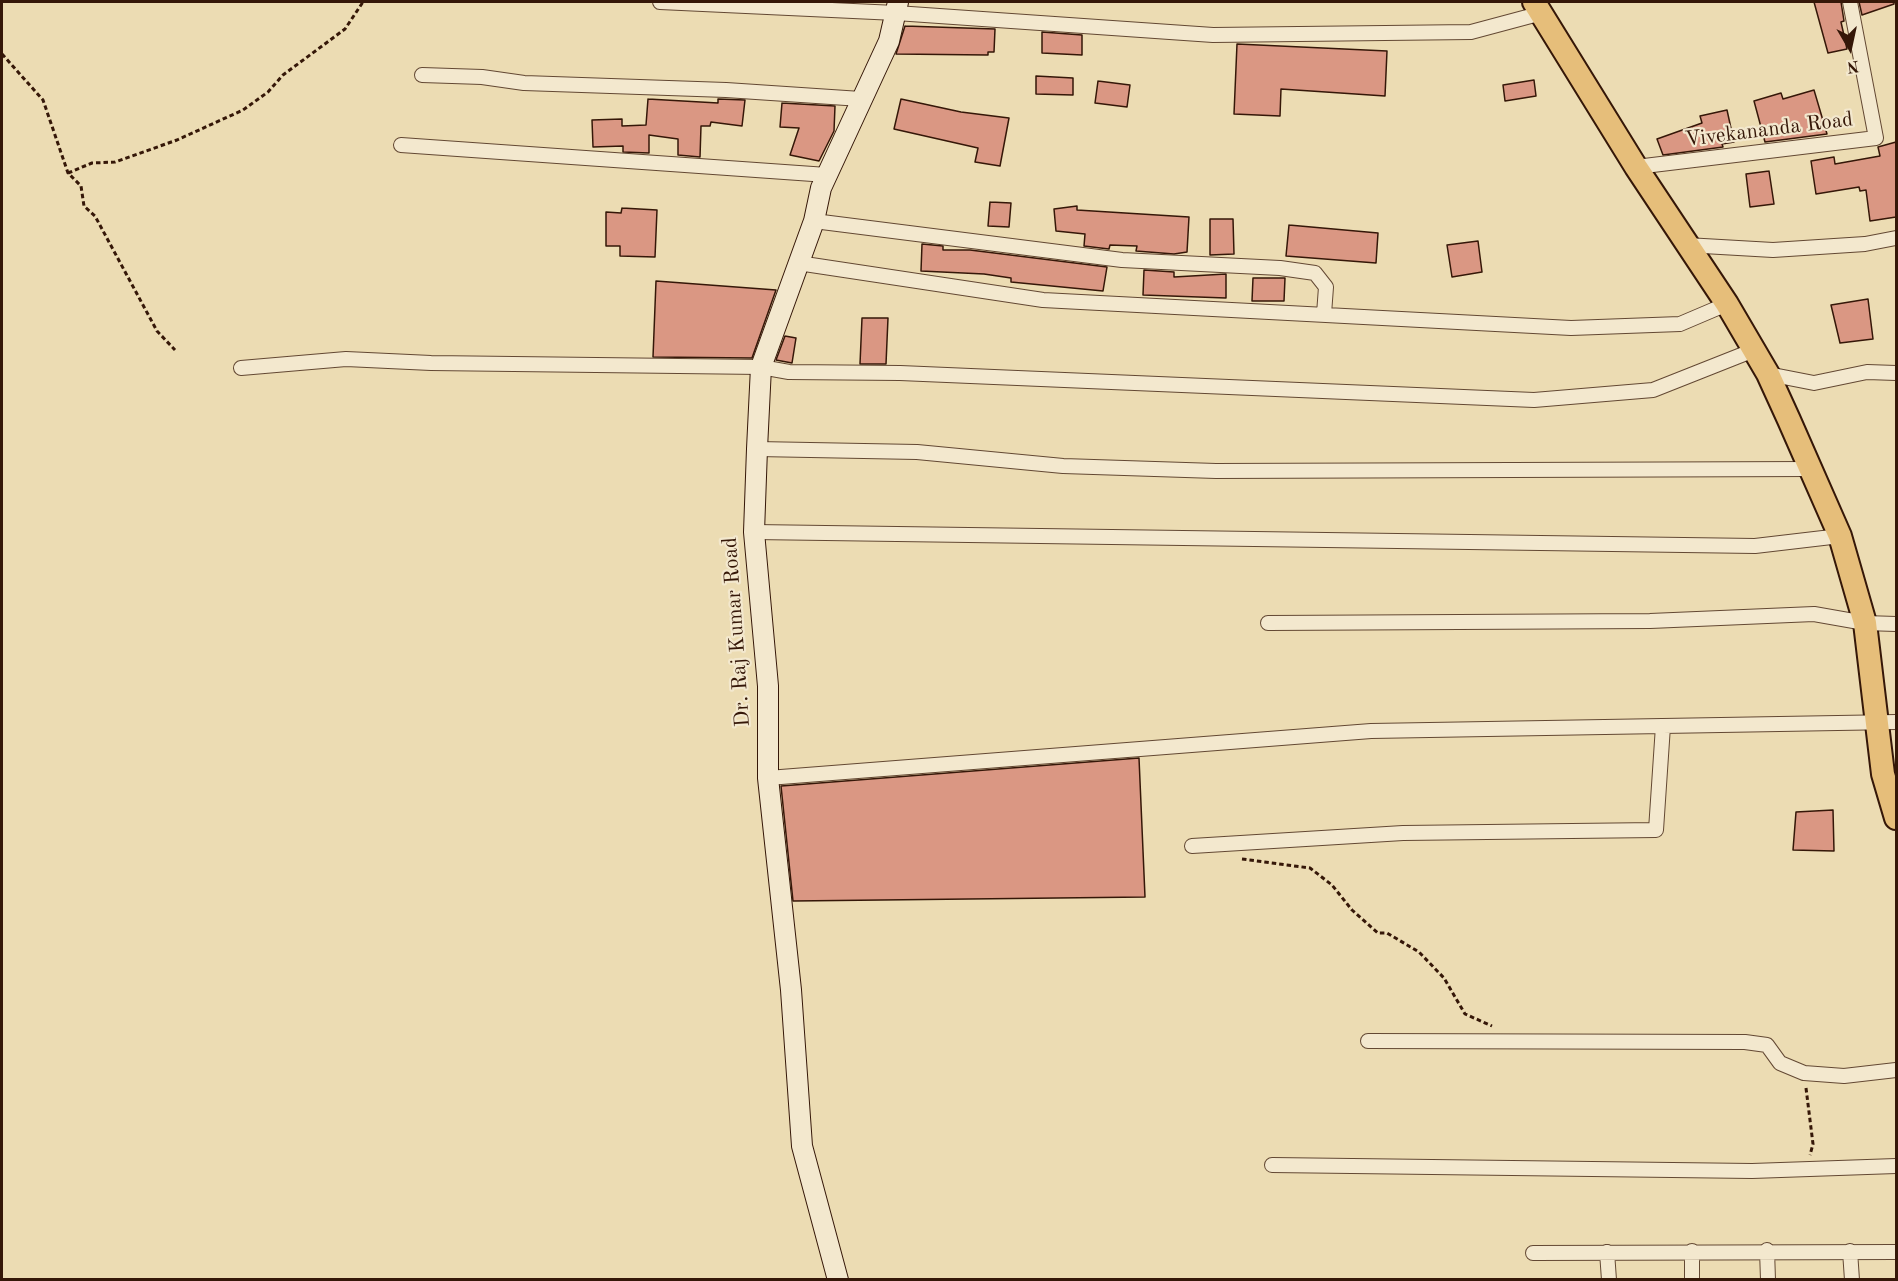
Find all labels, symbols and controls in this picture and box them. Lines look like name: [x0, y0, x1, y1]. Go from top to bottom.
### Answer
north arrow: [1820, 18, 1880, 78]
text: N: [1846, 57, 1860, 75]
street label: Vivekananda Road: [1684, 107, 1854, 153]
street label: Dr. Raj Kumar Road: [718, 536, 756, 728]

